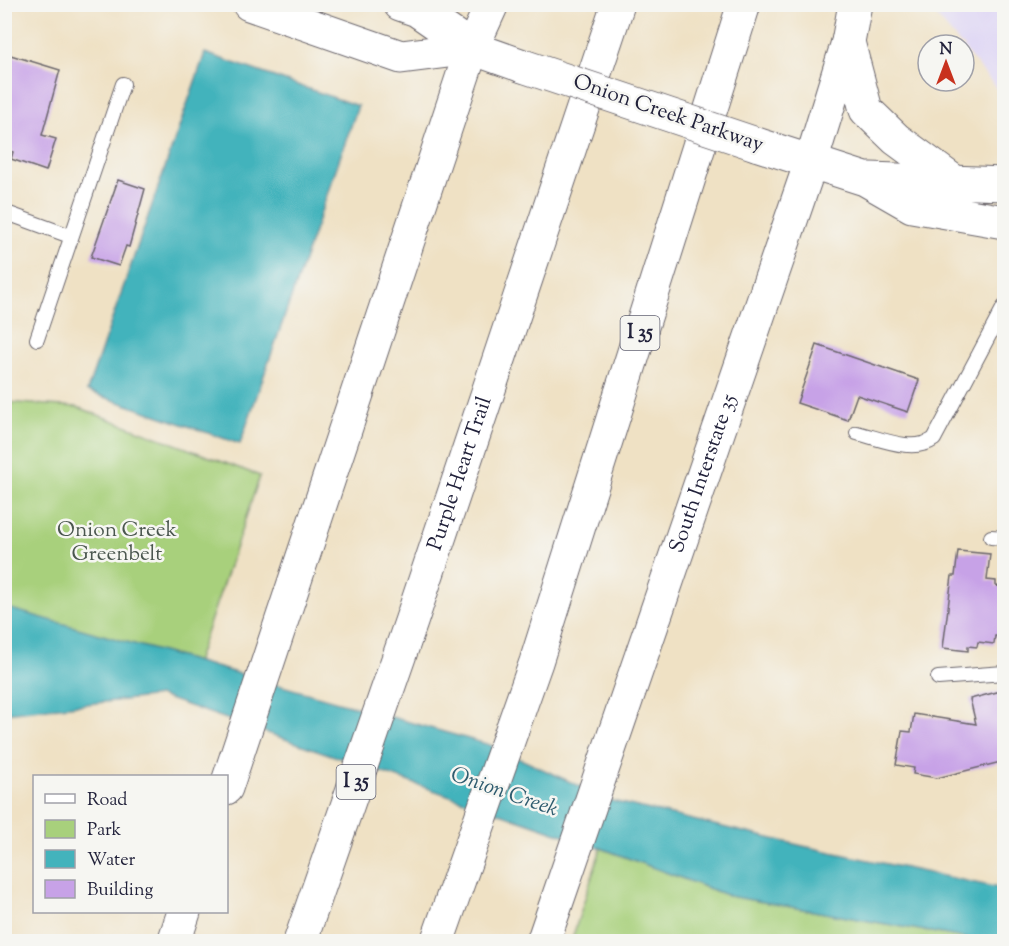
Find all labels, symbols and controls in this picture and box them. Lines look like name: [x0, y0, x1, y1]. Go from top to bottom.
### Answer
north arrow: [916, 33, 976, 93]
text: N: [940, 39, 953, 62]
street label: Onion Creek Parkway: [569, 67, 768, 161]
road number: I 35: [620, 316, 660, 350]
street label: South Interstate 35: [663, 390, 745, 557]
street label: Purple Heart Trail: [421, 393, 500, 555]
park label: Onion Creek Greenbelt: [57, 516, 178, 570]
water label: Onion Creek: [446, 760, 562, 826]
road number: I 35: [336, 765, 376, 799]
legend: [33, 775, 228, 913]
text: Road: [87, 788, 127, 814]
text: Park: [87, 818, 122, 844]
text: Water: [87, 848, 136, 874]
text: Building: [87, 878, 153, 904]

